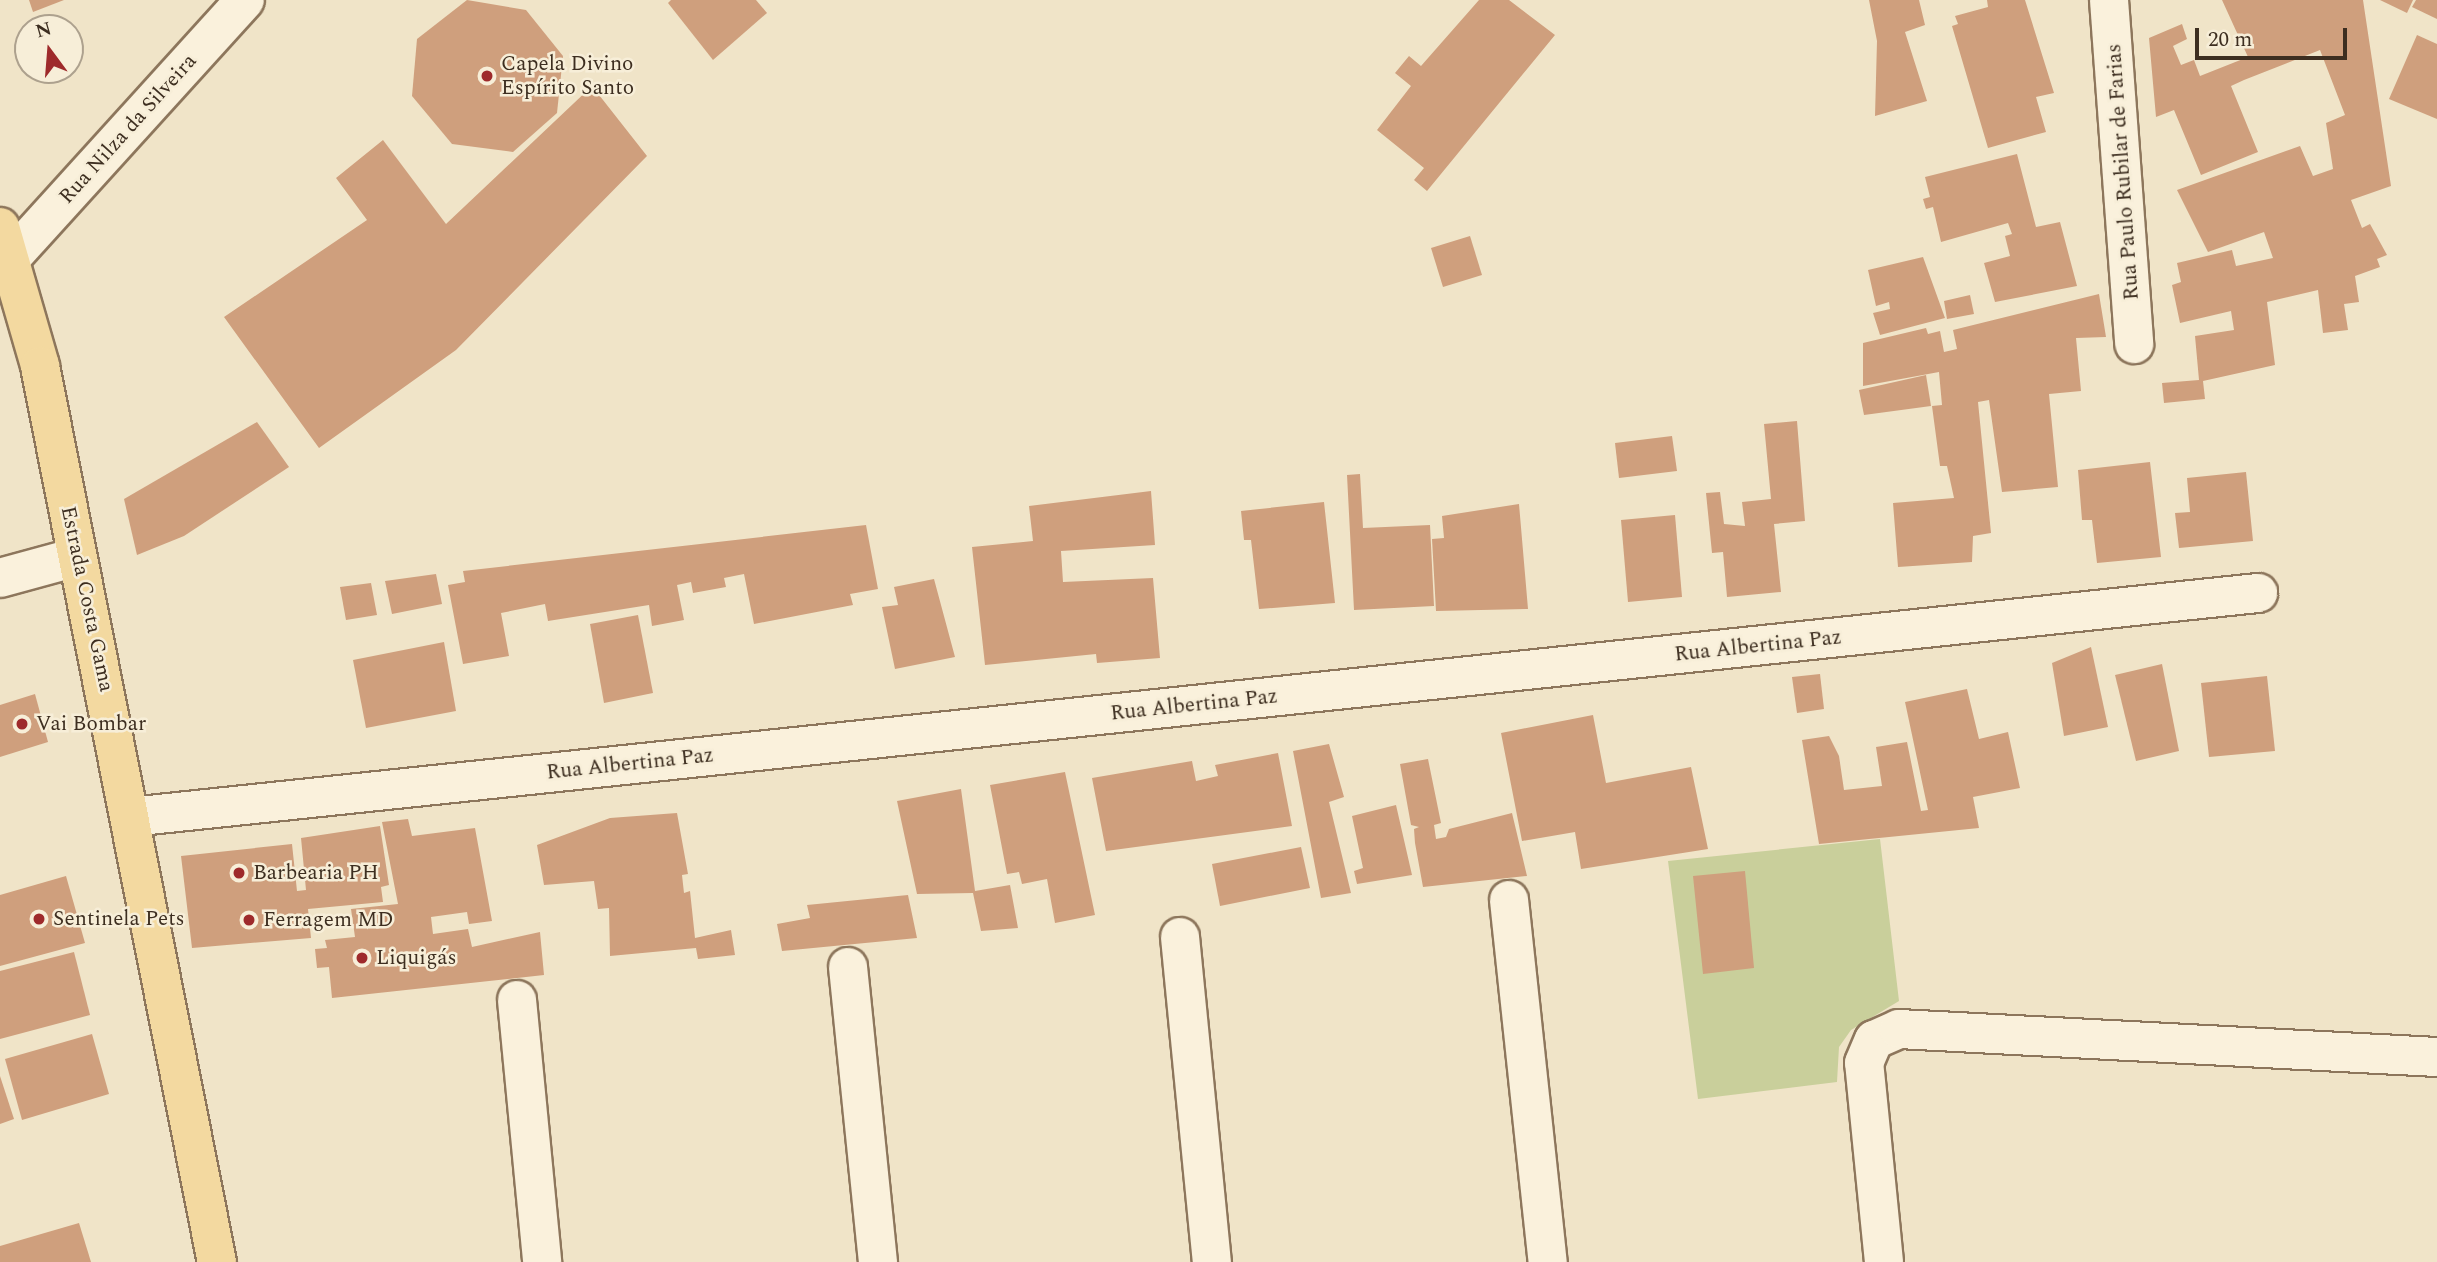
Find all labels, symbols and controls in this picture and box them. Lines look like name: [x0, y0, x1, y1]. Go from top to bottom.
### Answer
north arrow: [14, 14, 84, 84]
text: N: [32, 14, 55, 46]
scale bar: [2199, 14, 2351, 58]
text: 20 m: [2208, 24, 2252, 56]
street label: Rua Paulo Rubilar de Farias: [2101, 43, 2145, 301]
street label: Rua Nilza da Silveira: [54, 49, 202, 209]
place label: Capela Divino Espírito Santo: [501, 51, 634, 101]
marker: Capela Divino Espírito Santo: [479, 68, 495, 84]
street label: Estrada Costa Gama: [55, 504, 119, 694]
street label: Rua Albertina Paz: [1673, 625, 1843, 667]
street label: Rua Albertina Paz: [1109, 684, 1279, 726]
place label: Vai Bombar: [36, 711, 146, 737]
marker: Vai Bombar: [14, 716, 30, 732]
street label: Rua Albertina Paz: [545, 743, 715, 785]
place label: Barbearia PH: [253, 860, 379, 886]
marker: Barbearia PH: [231, 865, 247, 881]
place label: Sentinela Pets: [53, 906, 185, 932]
place label: Ferragem MD: [263, 907, 394, 933]
marker: Sentinela Pets: [31, 911, 47, 927]
marker: Ferragem MD: [241, 912, 257, 928]
place label: Liquigás: [376, 945, 457, 971]
marker: Liquigás: [354, 950, 370, 966]

